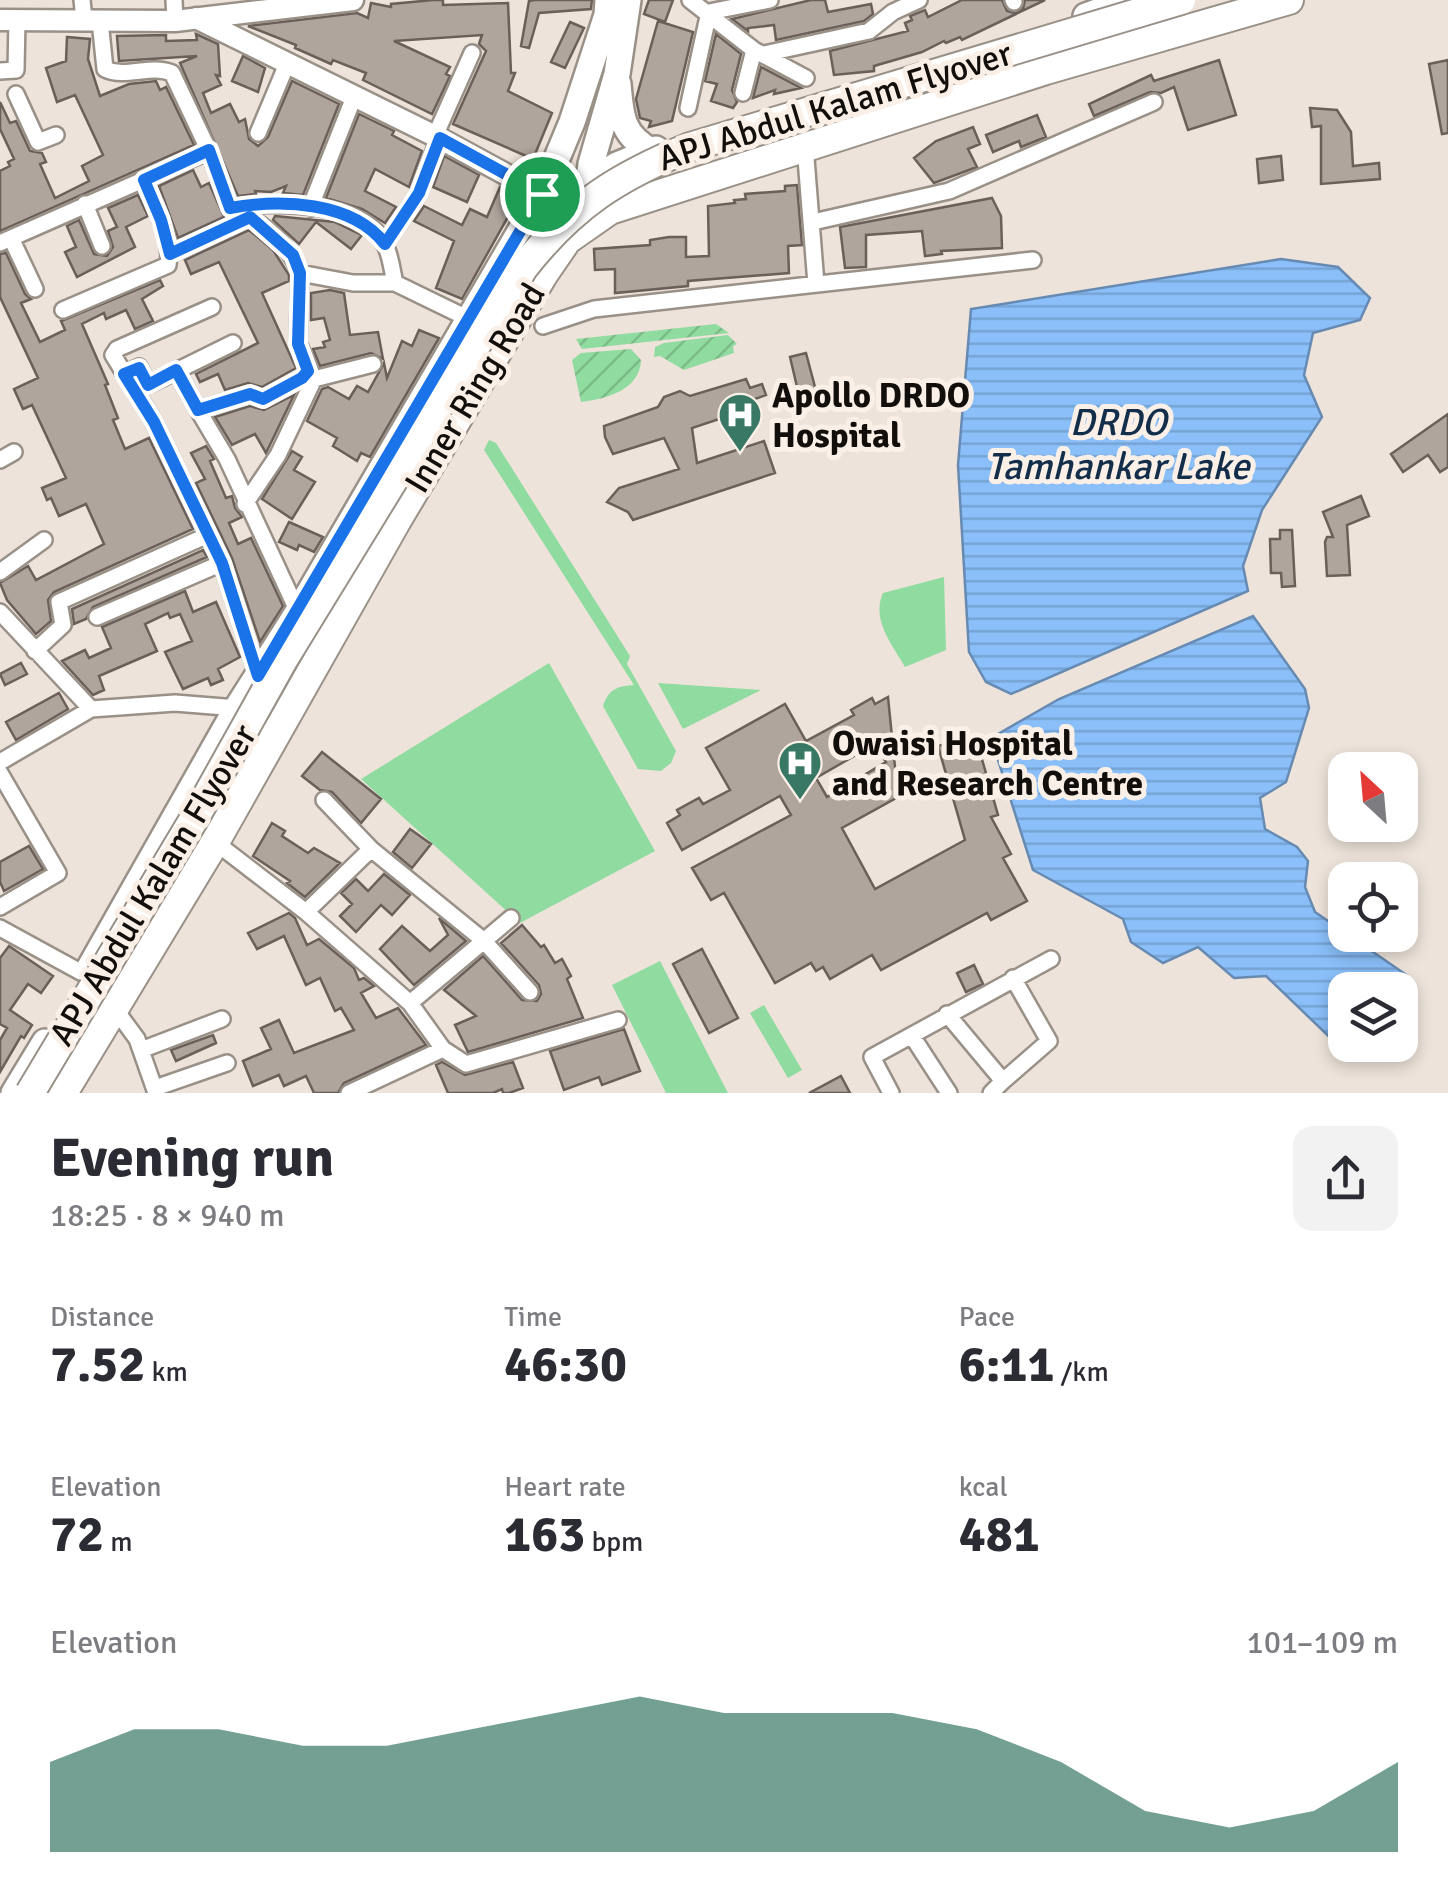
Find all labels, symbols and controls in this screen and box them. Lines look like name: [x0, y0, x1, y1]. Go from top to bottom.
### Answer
street label: APJ Abdul Kalam Flyover: [653, 32, 1017, 180]
pin: [500, 152, 585, 237]
icon: arrive: [515, 167, 570, 222]
street label: Inner Ring Road: [395, 275, 555, 501]
place label: Apollo DRDO Hospital: [772, 374, 970, 457]
hospital icon: Apollo DRDO Hospital: [717, 392, 763, 453]
water label: DRDO Tamhankar Lake: [987, 399, 1251, 490]
street label: APJ Abdul Kalam Flyover: [40, 716, 266, 1053]
place label: Owaisi Hospital and Research Centre: [832, 722, 1143, 805]
hospital icon: Owaisi Hospital and Research Centre: [777, 740, 823, 801]
north arrow: [1328, 752, 1418, 842]
map controls: [1328, 752, 1418, 1062]
button: locate: [1328, 862, 1418, 952]
button: layers: [1328, 972, 1418, 1062]
text: Evening run: [50, 1124, 334, 1192]
button: share: [1293, 1126, 1398, 1231]
text: 18:25 · 8 × 940 m: [50, 1196, 285, 1235]
text: Distance: [50, 1300, 154, 1334]
text: Time: [504, 1300, 562, 1334]
text: Pace: [959, 1300, 1015, 1334]
text: 7.52: [50, 1334, 145, 1396]
text: 46:30: [504, 1334, 627, 1396]
text: 6:11: [959, 1334, 1054, 1396]
text: km: [145, 1355, 188, 1389]
text: /km: [1054, 1355, 1109, 1389]
text: Elevation: [50, 1470, 162, 1504]
text: Heart rate: [504, 1470, 626, 1504]
text: kcal: [959, 1470, 1008, 1504]
text: 72: [50, 1504, 104, 1566]
text: 163: [504, 1504, 585, 1566]
text: 481: [959, 1504, 1040, 1566]
text: m: [104, 1525, 133, 1559]
text: bpm: [585, 1525, 643, 1559]
text: Elevation: [50, 1623, 177, 1662]
text: 101–109 m: [1247, 1623, 1398, 1662]

